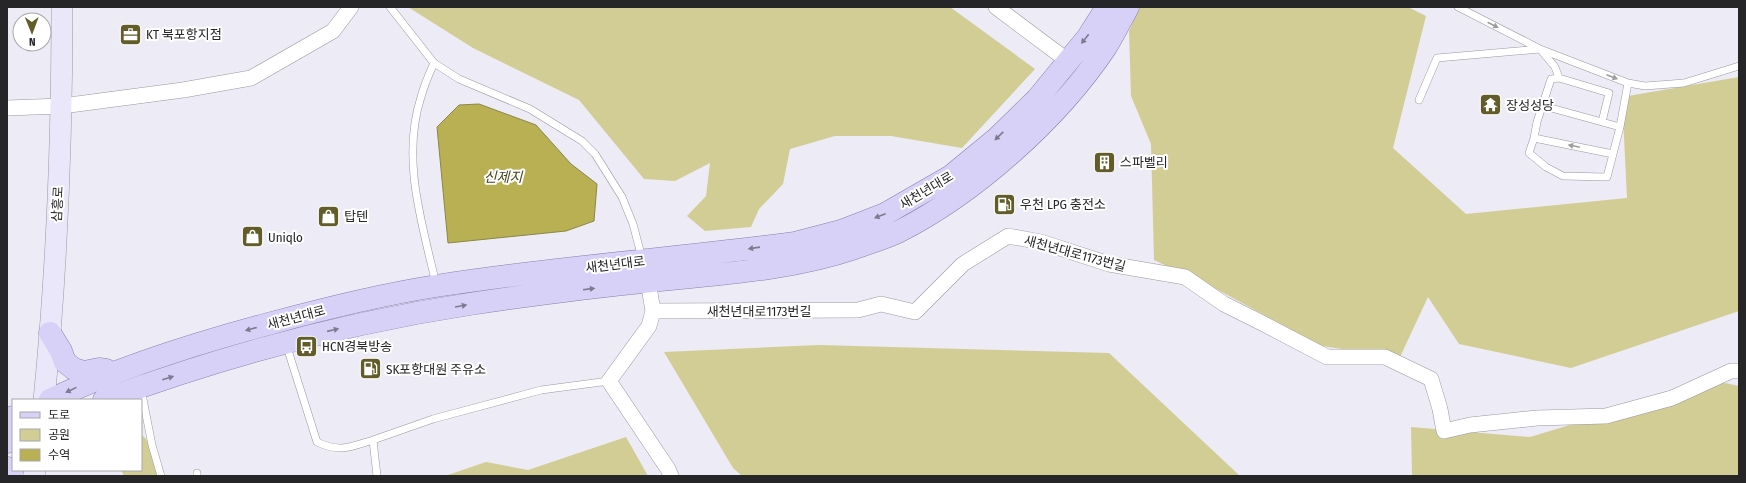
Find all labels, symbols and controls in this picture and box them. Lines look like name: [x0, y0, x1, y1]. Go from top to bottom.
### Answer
north arrow: [12, 12, 52, 52]
office icon: KT 북포항지점: [117, 21, 143, 47]
one-way arrow: [1487, 22, 1499, 28]
place label: KT 북포항지점: [146, 27, 222, 42]
one-way arrow: [1081, 34, 1090, 45]
text: N: [29, 35, 36, 48]
one-way arrow: [1607, 74, 1619, 80]
temple icon: 장성성당: [1478, 92, 1504, 118]
place label: 장성성당: [1506, 98, 1554, 113]
one-way arrow: [994, 131, 1004, 141]
one-way arrow: [1568, 143, 1581, 149]
building icon: 스파벨리: [1091, 149, 1117, 175]
place label: 스파벨리: [1120, 155, 1168, 170]
water label: 신제지: [484, 169, 523, 186]
street label: 새천년대로: [897, 169, 956, 212]
street label: 삼흥로: [49, 186, 66, 222]
fuel station icon: 우천 LPG 충전소: [992, 191, 1018, 217]
place label: 우천 LPG 충전소: [1020, 197, 1106, 212]
shop icon: 탑텐: [316, 203, 342, 229]
place label: 탑텐: [344, 209, 368, 224]
one-way arrow: [873, 214, 885, 220]
shop icon: Uniqlo: [239, 224, 265, 250]
place label: Uniqlo: [268, 230, 303, 245]
street label: 새천년대로1173번길: [1022, 233, 1127, 274]
one-way arrow: [748, 245, 761, 251]
street label: 새천년대로: [584, 253, 646, 276]
one-way arrow: [583, 286, 595, 292]
street label: 새천년대로: [265, 302, 327, 332]
one-way arrow: [454, 303, 467, 309]
street label: 새천년대로1173번길: [707, 304, 811, 319]
one-way arrow: [245, 326, 257, 332]
one-way arrow: [327, 327, 339, 333]
bus stop icon: HCN경북방송: [293, 333, 319, 359]
place label: HCN경북방송: [322, 339, 392, 354]
fuel station icon: SK포항대원 주유소: [358, 356, 384, 382]
place label: SK포항대원 주유소: [386, 362, 486, 377]
one-way arrow: [162, 375, 174, 381]
one-way arrow: [65, 387, 76, 393]
legend: [12, 399, 142, 471]
text: 도로: [48, 408, 70, 422]
text: 공원: [48, 428, 70, 442]
text: 수역: [48, 448, 70, 462]

